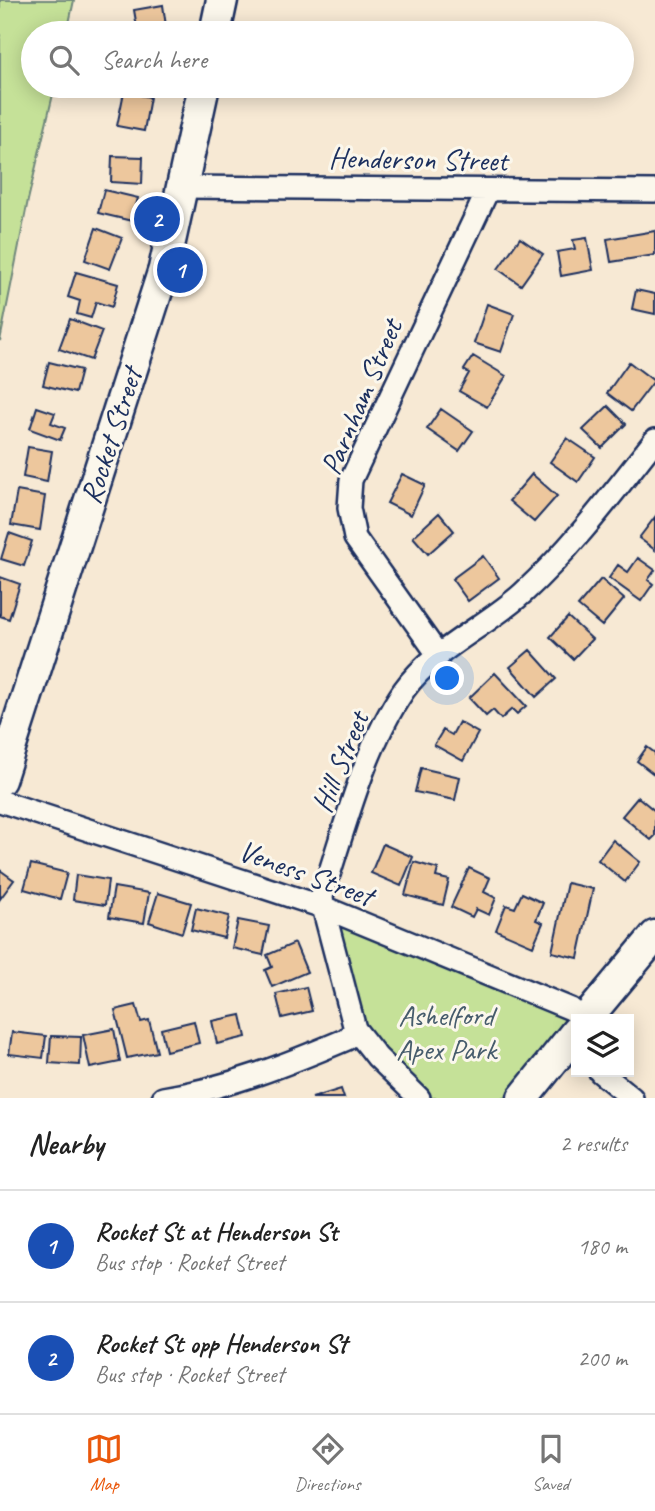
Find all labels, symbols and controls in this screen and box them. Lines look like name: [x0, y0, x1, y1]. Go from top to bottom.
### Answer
search box: [21, 21, 634, 98]
icon: search: [45, 41, 83, 79]
text: Search here: [101, 43, 207, 76]
street label: Henderson Street: [328, 138, 511, 180]
pin: 2: [134, 193, 180, 245]
pin: 1: [157, 244, 203, 296]
street label: Parnham Street: [311, 311, 412, 480]
street label: Rocket Street: [71, 360, 152, 509]
your location: [430, 661, 464, 695]
street label: Hill Street: [303, 703, 378, 818]
street label: Veness Street: [234, 831, 382, 916]
park label: Ashelford Apex Park: [396, 996, 498, 1068]
map controls: [571, 1014, 634, 1077]
button: layers: [571, 1014, 634, 1077]
text: Nearby: [28, 1125, 104, 1163]
text: 2 results: [560, 1129, 627, 1158]
text: Rocket St at Henderson St: [95, 1215, 337, 1248]
text: 1: [46, 1232, 56, 1261]
text: 180 m: [578, 1232, 627, 1261]
text: Bus stop · Rocket Street: [95, 1248, 284, 1277]
text: Rocket St opp Henderson St: [95, 1327, 347, 1360]
text: 2: [46, 1344, 56, 1373]
text: 200 m: [578, 1344, 627, 1373]
text: Bus stop · Rocket Street: [95, 1360, 284, 1389]
tab: Map: [85, 1430, 123, 1496]
tab: Directions: [294, 1430, 361, 1496]
tab: Saved: [532, 1430, 570, 1496]

